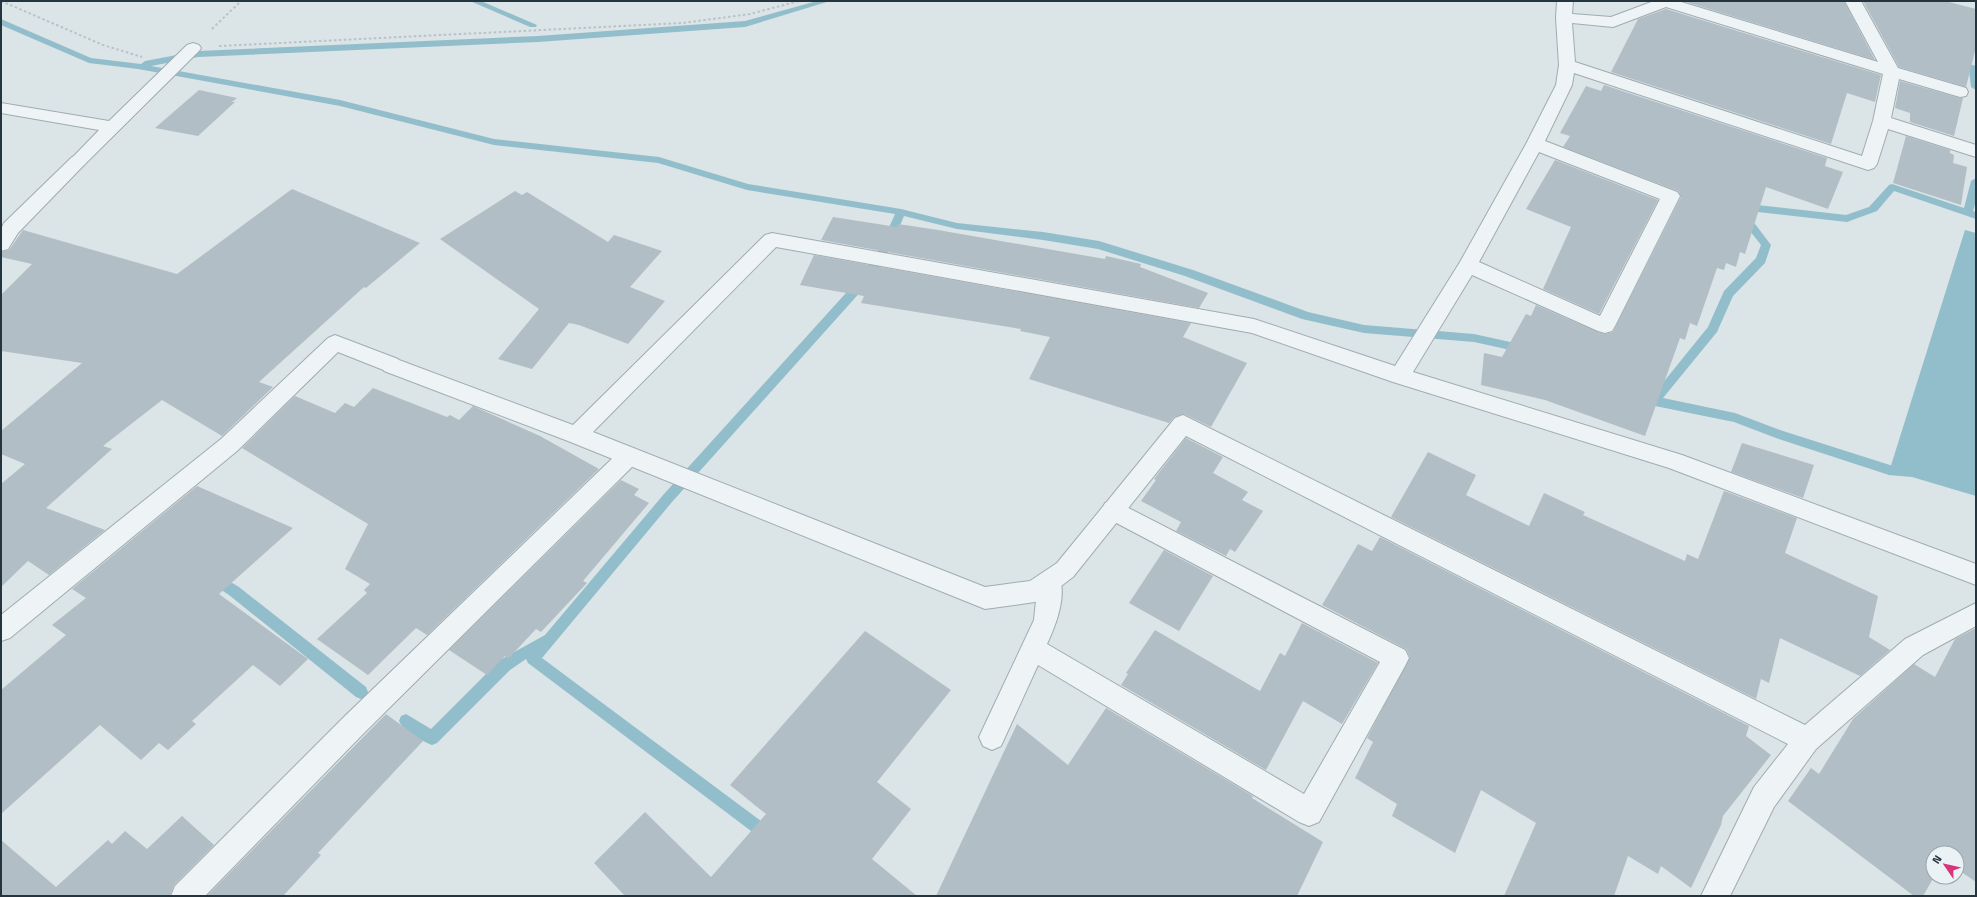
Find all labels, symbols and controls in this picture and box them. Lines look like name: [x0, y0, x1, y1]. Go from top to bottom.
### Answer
north arrow: [1925, 845, 1965, 885]
text: N: [1928, 852, 1945, 867]

